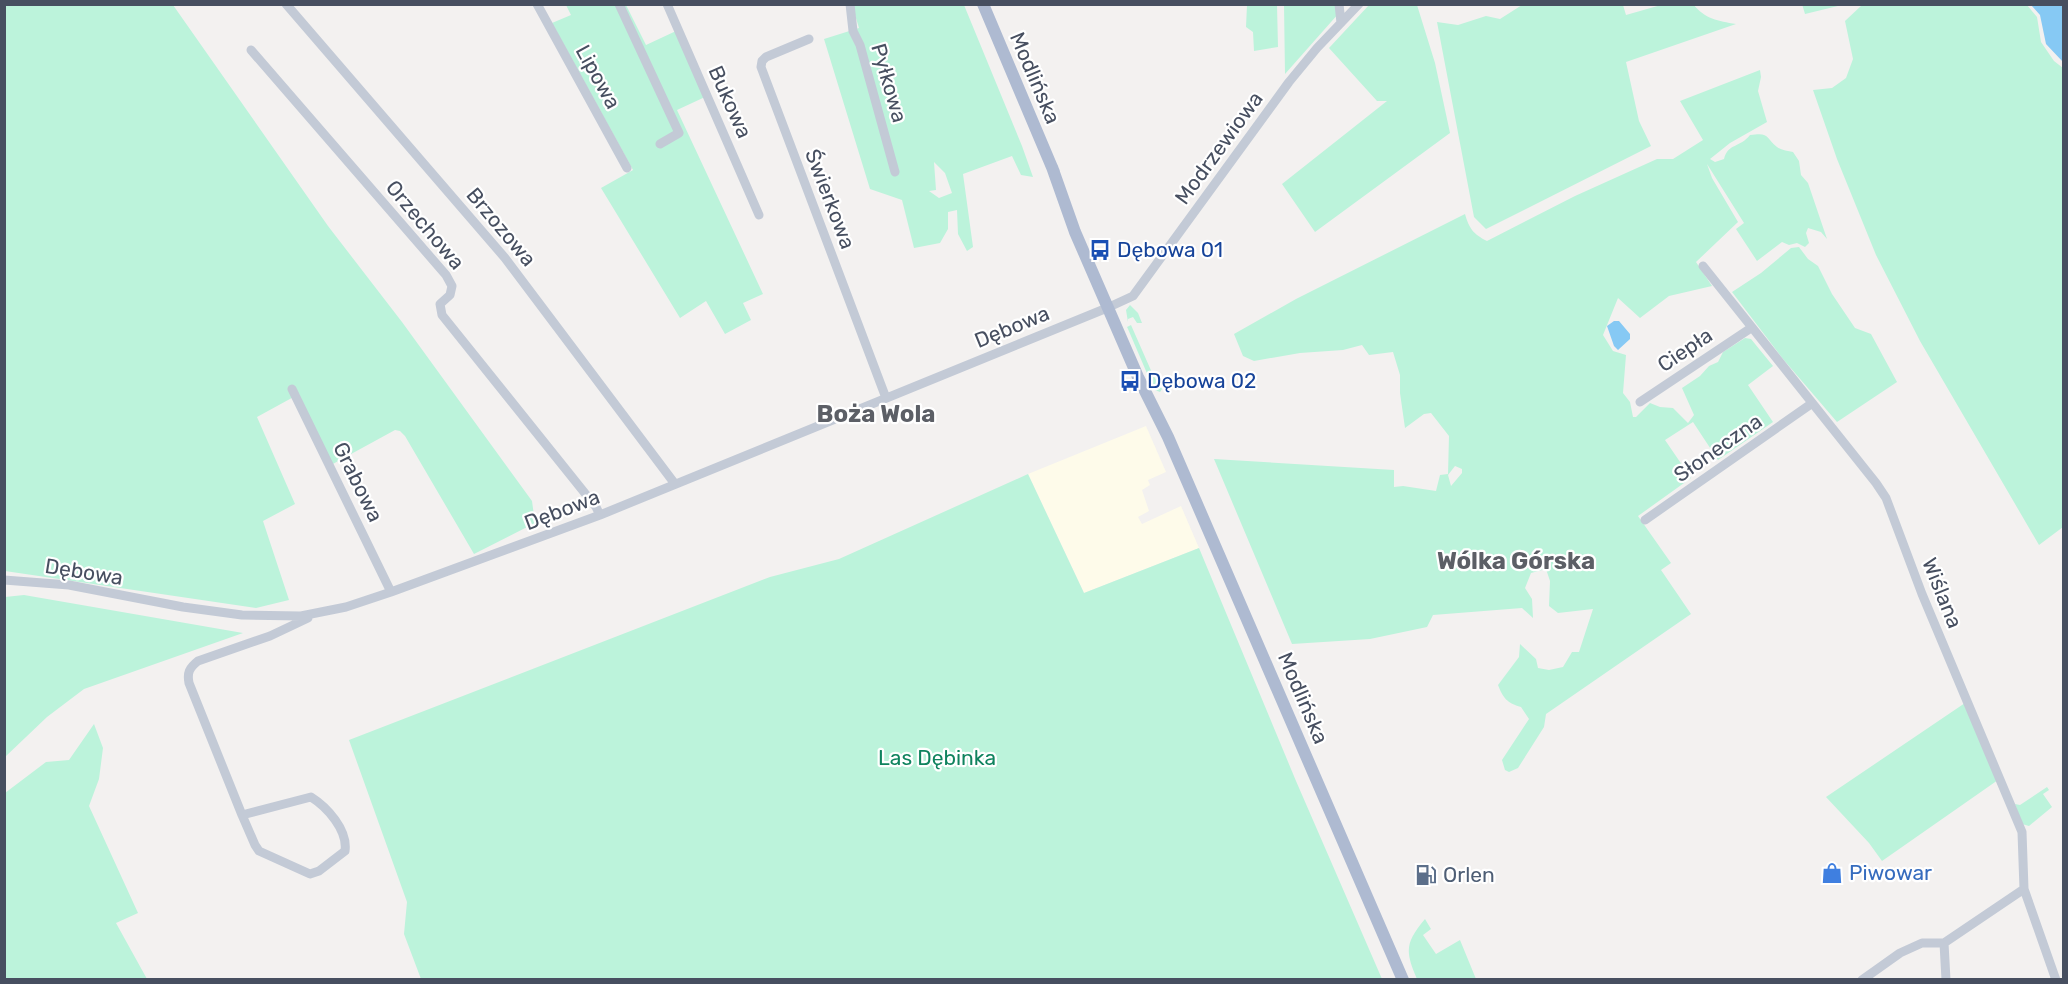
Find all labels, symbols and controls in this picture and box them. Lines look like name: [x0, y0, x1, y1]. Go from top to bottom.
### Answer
street label: Modlińska: [1005, 28, 1066, 127]
street label: Lipowa: [571, 40, 626, 113]
street label: Pyłkowa: [866, 40, 913, 125]
street label: Bukowa: [703, 62, 758, 142]
street label: Modrzewiowa: [1169, 87, 1268, 209]
street label: Świerkowa: [800, 145, 861, 252]
street label: Orzechowa: [381, 175, 470, 274]
street label: Brzozowa: [461, 182, 541, 271]
place label: Dębowa 01: [1117, 237, 1223, 262]
bus stop icon: Dębowa 01: [1088, 238, 1112, 262]
street label: Dębowa: [971, 300, 1053, 353]
street label: Ciepła: [1653, 322, 1717, 377]
place label: Dębowa 02: [1147, 368, 1256, 393]
bus stop icon: Dębowa 02: [1118, 369, 1142, 393]
district label: Boża Wola: [816, 400, 936, 428]
street label: Słoneczna: [1669, 408, 1767, 487]
street label: Grabowa: [328, 438, 389, 526]
street label: Dębowa: [521, 484, 603, 535]
district label: Wólka Górska: [1437, 547, 1595, 575]
street label: Dębowa: [43, 553, 125, 590]
street label: Wiślana: [1917, 554, 1968, 632]
street label: Modlińska: [1273, 648, 1334, 747]
park label: Las Dębinka: [878, 745, 996, 770]
place label: Piwowar: [1849, 860, 1932, 885]
shop icon: Piwowar: [1820, 861, 1844, 885]
place label: Orlen: [1443, 862, 1495, 887]
fuel station icon: Orlen: [1414, 863, 1438, 887]

